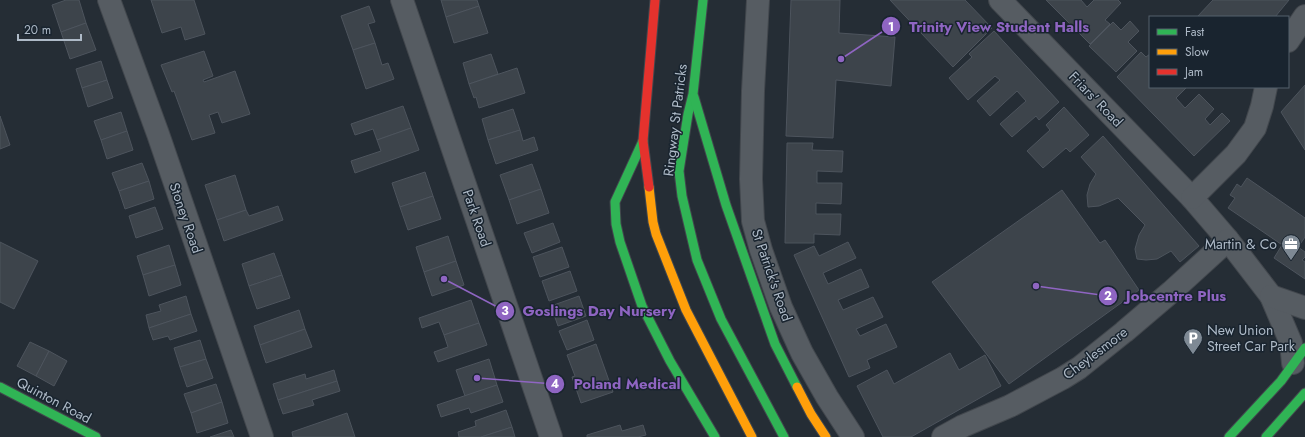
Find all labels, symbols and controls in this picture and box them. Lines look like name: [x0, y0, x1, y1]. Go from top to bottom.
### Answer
callout: Trinity View Student Halls: [881, 13, 1097, 40]
scale bar: [18, 16, 81, 42]
text: Trinity View Student Halls: [909, 16, 1089, 38]
legend: [1149, 16, 1289, 88]
text: 1: [888, 18, 894, 36]
text: 20 m: [24, 21, 51, 39]
text: Fast: [1185, 23, 1204, 41]
text: Slow: [1185, 43, 1210, 61]
street label: Ringway St Patricks: [658, 62, 692, 177]
text: Jam: [1183, 63, 1203, 81]
street label: Friars' Road: [1064, 67, 1128, 131]
street label: Stoney Road: [165, 180, 207, 256]
street label: Park Road: [458, 187, 496, 249]
street label: St Patrick's Road: [747, 226, 797, 324]
office icon: Martin & Co: [1280, 233, 1302, 261]
place label: Martin & Co: [1205, 234, 1277, 254]
callout: Jobcentre Plus: [1098, 283, 1234, 310]
text: Jobcentre Plus: [1123, 285, 1226, 307]
text: 2: [1104, 287, 1112, 305]
callout: Goslings Day Nursery: [495, 297, 684, 324]
text: Goslings Day Nursery: [522, 300, 676, 322]
text: 3: [501, 302, 509, 320]
place label: New Union Street Car Park: [1207, 320, 1296, 356]
street label: Cheylesmore: [1058, 322, 1132, 384]
parking icon: New Union Street Car Park: [1182, 327, 1204, 355]
callout: Poland Medical: [545, 370, 688, 397]
street label: Quinton Road: [13, 372, 95, 428]
text: Poland Medical: [573, 373, 681, 395]
text: 4: [551, 375, 559, 393]

